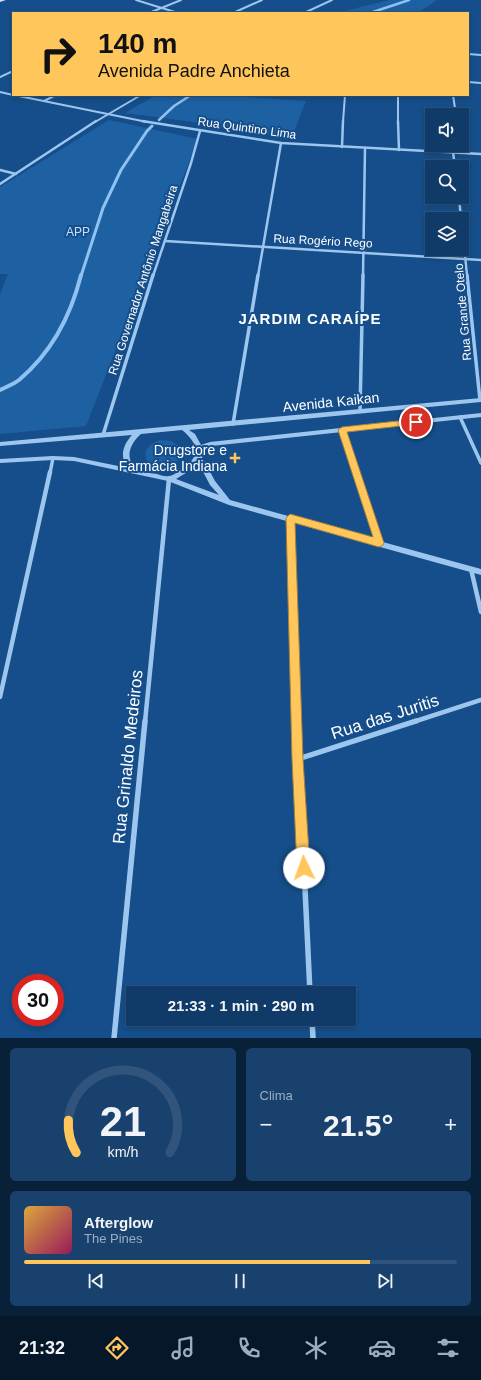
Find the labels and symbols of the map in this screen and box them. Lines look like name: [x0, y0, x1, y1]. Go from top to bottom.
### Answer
street label: Rua Quintino Lima: [197, 114, 298, 142]
street label: Rua Governador Antônio Mangabeira: [106, 183, 180, 377]
park label: APP: [66, 225, 90, 239]
street label: Rua Rogério Rego: [273, 231, 373, 251]
street label: Rua Grande Otelo: [452, 263, 474, 361]
district label: JARDIM CARAÍPE: [238, 310, 382, 327]
street label: Avenida Kaikan: [282, 389, 380, 415]
pin: [399, 405, 433, 439]
place label: Drugstore e Farmácia Indiana: [119, 442, 227, 474]
marker: Drugstore e Farmácia Indiana: [230, 453, 240, 463]
street label: Rua Grinaldo Medeiros: [109, 669, 147, 845]
street label: Rua das Juritis: [329, 691, 441, 743]
position arrow: [283, 847, 325, 889]
speed limit sign: 30: [12, 974, 64, 1026]

